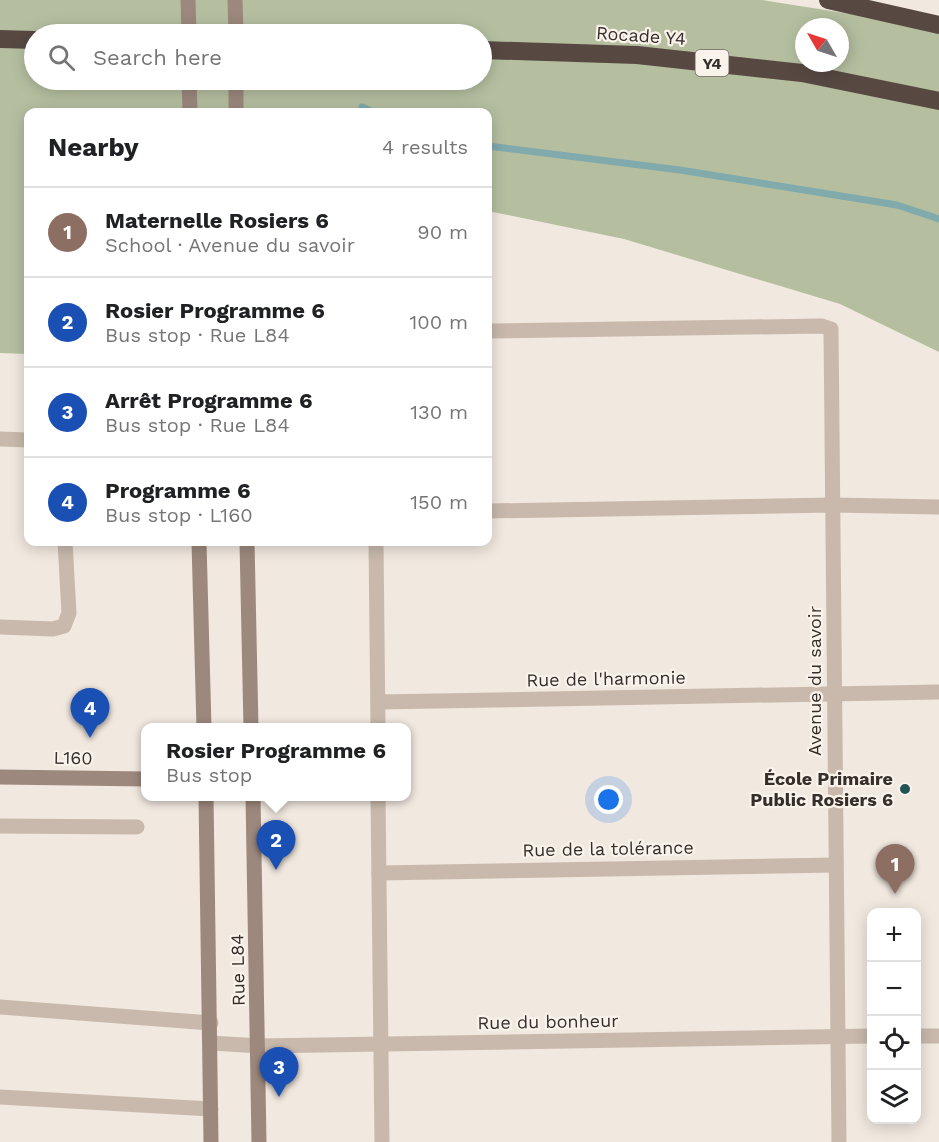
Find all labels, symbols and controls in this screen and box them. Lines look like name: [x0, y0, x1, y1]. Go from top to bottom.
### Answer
north arrow: [795, 18, 849, 72]
street label: Rocade Y4: [595, 22, 687, 49]
search box: [24, 24, 492, 90]
icon: search: [45, 41, 78, 74]
text: Search here: [93, 45, 222, 70]
road number: Y4: [696, 50, 728, 76]
text: Nearby: [48, 132, 139, 162]
text: 4 results: [382, 135, 468, 159]
text: Maternelle Rosiers 6: [105, 208, 329, 233]
text: 1: [63, 220, 72, 244]
text: 90 m: [417, 220, 468, 244]
text: School · Avenue du savoir: [105, 233, 355, 257]
text: Rosier Programme 6: [105, 298, 325, 323]
text: 2: [62, 310, 73, 334]
text: 100 m: [409, 310, 468, 334]
text: Bus stop · Rue L84: [105, 323, 290, 347]
text: Arrêt Programme 6: [105, 388, 313, 413]
text: 3: [62, 400, 73, 424]
text: 130 m: [410, 400, 468, 424]
text: Bus stop · Rue L84: [105, 413, 290, 437]
text: Programme 6: [105, 478, 250, 503]
text: 4: [61, 490, 74, 514]
text: 150 m: [410, 490, 468, 514]
text: Bus stop · L160: [105, 503, 253, 527]
street label: Avenue du savoir: [804, 606, 825, 756]
street label: Rue de l'harmonie: [526, 667, 686, 690]
pin: 4: [70, 688, 110, 738]
popup: [141, 723, 411, 801]
text: Rosier Programme 6: [166, 738, 386, 763]
street label: L160: [53, 747, 93, 768]
text: Bus stop: [166, 763, 252, 787]
place label: École Primaire Public Rosiers 6: [750, 768, 893, 810]
marker: École Primaire Public Rosiers 6: [898, 782, 912, 796]
your location: [594, 785, 623, 814]
pin: 2: [256, 820, 296, 870]
street label: Rue de la tolérance: [522, 837, 694, 860]
pin: 1: [876, 844, 914, 894]
map controls: [867, 908, 921, 1124]
button: +: [867, 908, 921, 962]
street label: Rue L84: [226, 934, 249, 1006]
button: −: [867, 962, 921, 1016]
street label: Rue du bonheur: [477, 1010, 619, 1033]
button: locate: [867, 1016, 921, 1070]
pin: 3: [260, 1048, 298, 1097]
button: layers: [867, 1070, 921, 1124]

